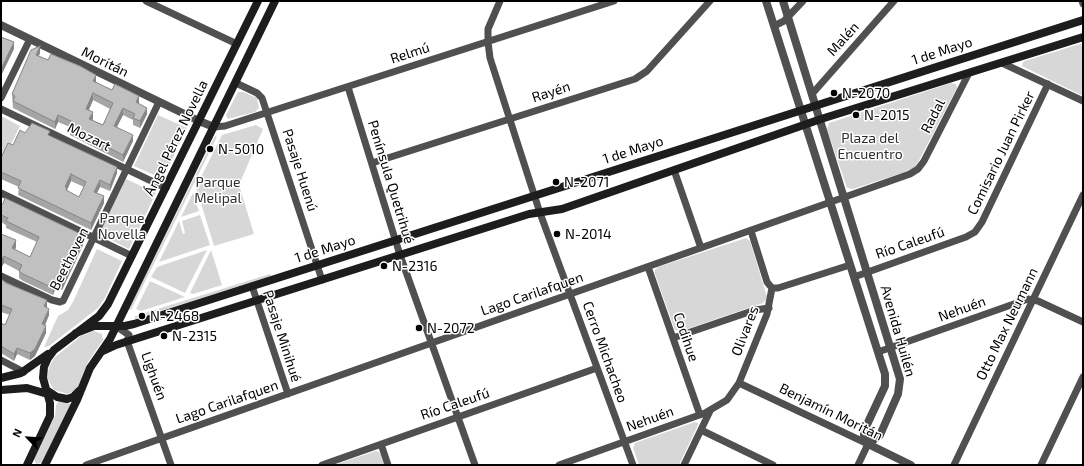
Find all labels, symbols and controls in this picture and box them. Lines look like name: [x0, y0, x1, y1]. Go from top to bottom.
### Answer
street label: Malén: [823, 19, 863, 59]
street label: 1 de Mayo: [910, 33, 974, 69]
street label: Relmú: [388, 39, 432, 67]
street label: Moritán: [79, 43, 131, 81]
street label: Ángel Pérez Novella: [141, 77, 211, 199]
street label: Rayén: [530, 78, 572, 106]
place label: N-2070: [842, 85, 890, 101]
marker: N-2070: [829, 88, 839, 98]
street label: Comisario Juan Pirker: [964, 88, 1038, 218]
street label: Radal: [917, 96, 949, 136]
place label: N-2015: [864, 107, 910, 123]
marker: N-2015: [851, 110, 861, 120]
street label: Península Quetrihué: [364, 118, 418, 246]
street label: Mozart: [65, 119, 113, 155]
street label: Pasaje Huenú: [279, 127, 321, 213]
park label: Plaza del Encuentro: [837, 130, 903, 162]
street label: 1 de Mayo: [601, 132, 665, 168]
place label: N-5010: [218, 141, 264, 157]
marker: N-5010: [205, 144, 215, 154]
park label: Parque Melipal: [194, 174, 242, 206]
place label: N-2071: [564, 174, 609, 190]
marker: N-2071: [551, 177, 561, 187]
park label: Parque Novella: [98, 210, 146, 242]
street label: Río Caleufú: [873, 223, 947, 263]
street label: Beethoven: [46, 225, 92, 293]
place label: N-2014: [565, 226, 612, 242]
marker: N-2014: [552, 229, 562, 239]
street label: 1 de Mayo: [293, 231, 357, 267]
place label: N-2316: [392, 258, 437, 274]
marker: N-2316: [379, 261, 389, 271]
street label: Otto Max Neumann: [972, 265, 1042, 383]
street label: Lago Carilafquen: [479, 269, 585, 319]
street label: Avenida Huilén: [877, 283, 919, 379]
street label: Pasaje Minihué: [259, 288, 305, 384]
street label: Nehuén: [936, 293, 988, 325]
street label: Cerro Michacheo: [579, 299, 631, 405]
street label: Olivares: [728, 304, 762, 358]
place label: N-2468: [150, 308, 199, 324]
street label: Codihue: [670, 310, 702, 364]
marker: N-2468: [137, 311, 147, 321]
place label: N-2072: [427, 320, 475, 336]
marker: N-2072: [414, 323, 424, 333]
place label: N-2315: [172, 328, 217, 344]
marker: N-2315: [159, 331, 169, 341]
street label: Lighuén: [138, 350, 170, 402]
street label: Lago Carilafquen: [174, 377, 280, 427]
street label: Benjamín Moritán: [777, 380, 885, 444]
street label: Río Caleufú: [418, 384, 492, 424]
street label: Nehuén: [624, 403, 676, 435]
north arrow: [8, 418, 48, 458]
text: N: [9, 426, 24, 439]

